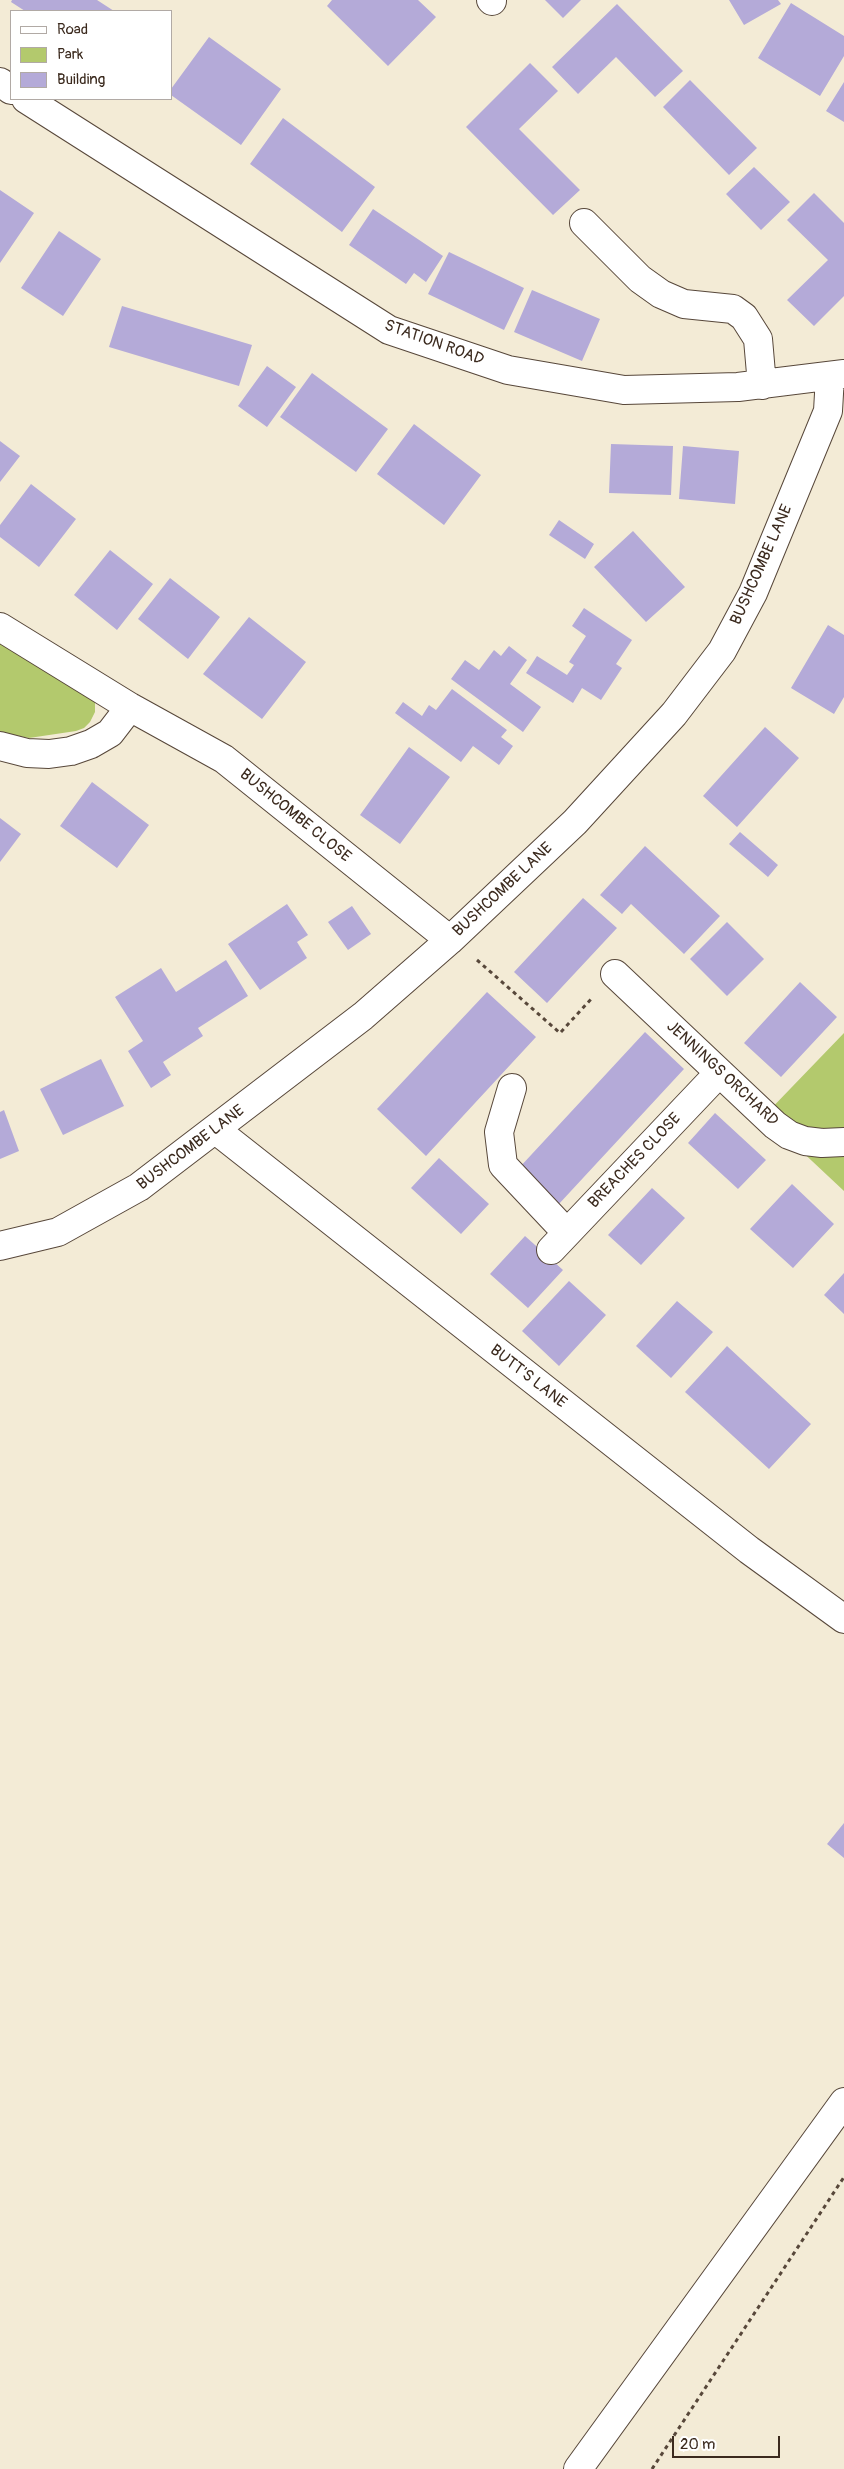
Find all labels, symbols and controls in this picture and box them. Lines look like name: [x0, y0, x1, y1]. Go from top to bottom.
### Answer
legend: [10, 10, 172, 100]
text: Road: [57, 20, 88, 39]
text: Park: [57, 45, 83, 64]
text: Building: [57, 70, 105, 89]
street label: STATION ROAD: [382, 316, 486, 370]
street label: BUSHCOMBE LANE: [727, 502, 797, 628]
street label: BUSHCOMBE CLOSE: [236, 765, 354, 867]
street label: BUSHCOMBE LANE: [449, 839, 557, 941]
street label: JENNINGS ORCHARD: [662, 1017, 782, 1131]
street label: BUSHCOMBE LANE: [134, 1101, 248, 1195]
street label: BREACHES CLOSE: [585, 1109, 685, 1213]
street label: BUTT'S LANE: [486, 1341, 570, 1413]
scale bar: [674, 2426, 782, 2458]
text: 20 m: [680, 2435, 715, 2454]

